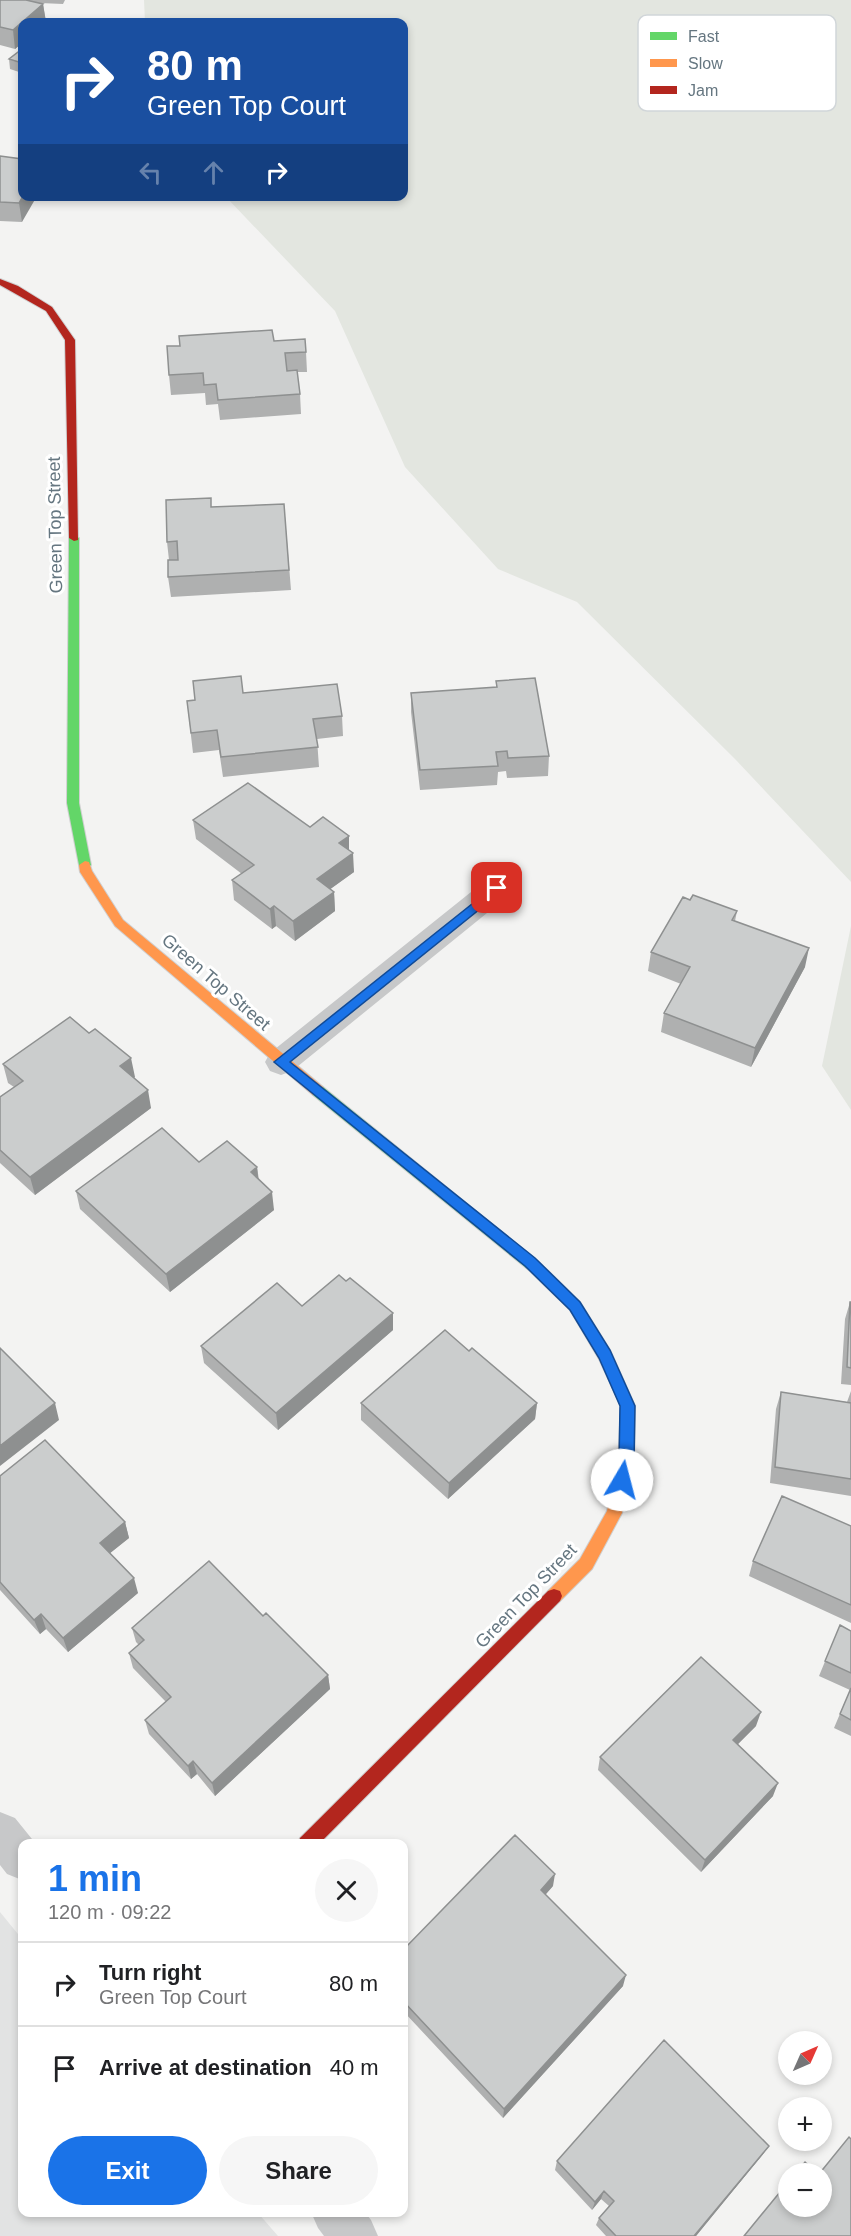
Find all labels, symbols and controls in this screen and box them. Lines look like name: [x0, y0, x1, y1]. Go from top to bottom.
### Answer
legend: [638, 15, 836, 111]
text: Fast: [688, 28, 720, 45]
icon: right: [48, 42, 126, 120]
text: 80 m: [147, 42, 243, 89]
text: Slow: [688, 55, 723, 72]
text: Jam: [688, 82, 718, 99]
text: Green Top Court: [147, 91, 346, 121]
icon: left: [134, 156, 167, 189]
icon: ahead: [197, 156, 230, 189]
icon: right: [260, 156, 293, 189]
street label: Green Top Street: [44, 456, 66, 594]
pin: [471, 862, 522, 913]
icon: arrive: [480, 871, 513, 904]
street label: Green Top Street: [158, 930, 274, 1034]
position arrow: [590, 1448, 654, 1512]
street label: Green Top Street: [471, 1540, 581, 1652]
text: 1 min: [48, 1858, 142, 1899]
button: close: [315, 1859, 378, 1922]
text: 120 m · 09:22: [48, 1901, 171, 1923]
text: Turn right: [99, 1960, 201, 1985]
icon: right: [48, 1968, 81, 2001]
text: 80 m: [329, 1971, 378, 1996]
text: Green Top Court: [99, 1986, 247, 2008]
north arrow: [778, 2031, 832, 2085]
map controls: [778, 2031, 832, 2217]
icon: arrive: [48, 2052, 81, 2085]
text: Arrive at destination: [99, 2055, 312, 2080]
text: 40 m: [330, 2055, 379, 2080]
button: +: [778, 2097, 832, 2151]
button: Exit: [48, 2136, 207, 2205]
button: Share: [219, 2136, 378, 2205]
button: −: [778, 2163, 832, 2217]

